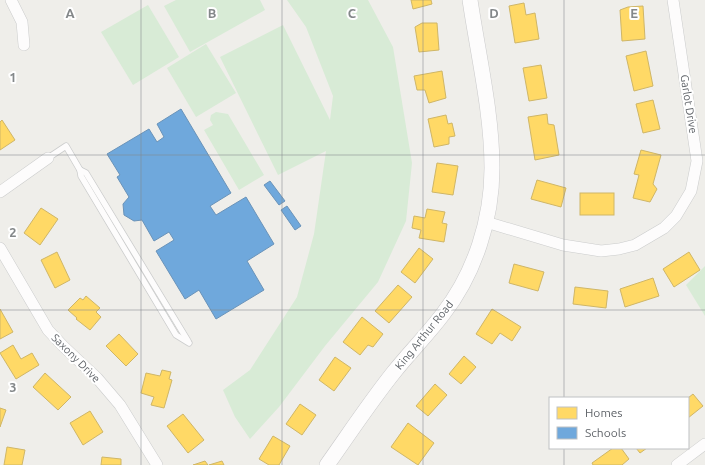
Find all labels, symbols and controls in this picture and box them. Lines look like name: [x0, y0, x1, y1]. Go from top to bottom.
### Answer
text: A: [65, 6, 75, 20]
text: B: [208, 6, 217, 20]
text: C: [348, 6, 357, 20]
text: D: [489, 6, 499, 20]
text: E: [630, 6, 638, 20]
text: 1: [9, 70, 17, 84]
street label: Garlot Drive: [678, 74, 700, 134]
text: 2: [9, 225, 17, 239]
street label: King Arthur Road: [393, 298, 455, 372]
street label: Saxony Drive: [49, 331, 103, 385]
text: 3: [9, 380, 17, 394]
legend: [549, 397, 689, 449]
text: Homes: [585, 406, 623, 419]
text: Schools: [585, 426, 626, 439]

